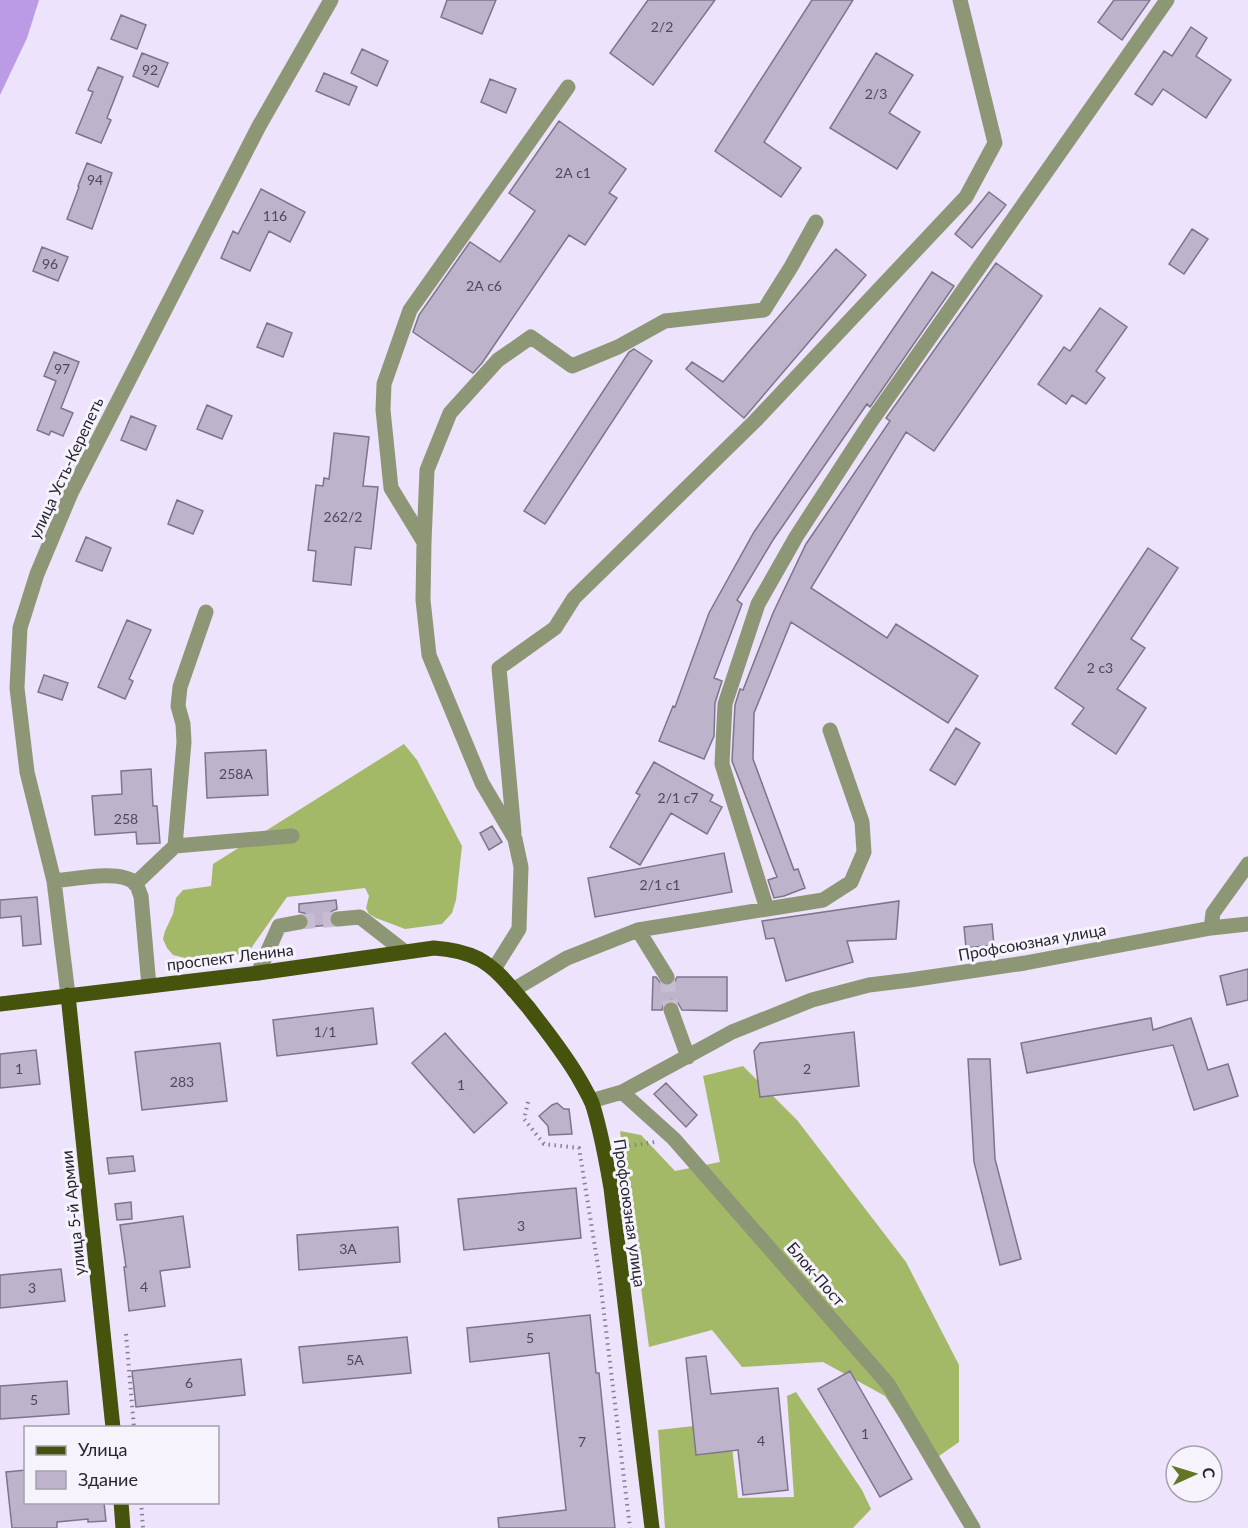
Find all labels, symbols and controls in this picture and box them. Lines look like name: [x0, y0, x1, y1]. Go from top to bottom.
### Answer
house number: 2/2: [651, 18, 673, 35]
house number: 92: [142, 61, 158, 78]
house number: 2/3: [865, 85, 887, 102]
house number: 2А с1: [555, 164, 591, 181]
house number: 94: [87, 171, 103, 188]
house number: 116: [263, 207, 287, 224]
house number: 96: [42, 255, 58, 272]
house number: 2А с6: [466, 277, 502, 294]
house number: 97: [54, 360, 70, 377]
street label: улица Усть-Керепеть: [24, 393, 107, 542]
house number: 262/2: [324, 508, 362, 525]
house number: 2 с3: [1087, 659, 1113, 676]
house number: 258А: [219, 765, 253, 782]
house number: 2/1 с7: [658, 789, 698, 806]
house number: 258: [114, 810, 138, 827]
house number: 2/1 с1: [640, 876, 680, 893]
street label: Профсоюзная улица: [957, 919, 1107, 964]
street label: проспект Ленина: [165, 939, 294, 974]
house number: 1/1: [314, 1023, 336, 1040]
house number: 1: [15, 1060, 23, 1077]
house number: 2: [803, 1060, 811, 1077]
house number: 283: [170, 1073, 194, 1090]
house number: 1: [457, 1076, 465, 1093]
street label: Профсоюзная улица: [611, 1137, 650, 1288]
street label: улица 5-й Армии: [56, 1150, 89, 1277]
house number: 3: [517, 1217, 525, 1234]
street label: Блок-Пост: [783, 1238, 849, 1310]
house number: 3А: [339, 1240, 357, 1257]
house number: 4: [140, 1278, 148, 1295]
house number: 3: [28, 1279, 36, 1296]
house number: 5: [526, 1329, 534, 1346]
house number: 5А: [346, 1351, 364, 1368]
house number: 6: [185, 1374, 193, 1391]
house number: 5: [30, 1391, 38, 1408]
house number: 1: [861, 1425, 869, 1442]
legend: [24, 1426, 219, 1504]
house number: 4: [757, 1432, 765, 1449]
house number: 7: [578, 1433, 586, 1450]
text: Улица: [78, 1438, 128, 1460]
north arrow: [1164, 1444, 1224, 1504]
text: С: [1200, 1467, 1219, 1479]
text: Здание: [78, 1468, 138, 1490]

